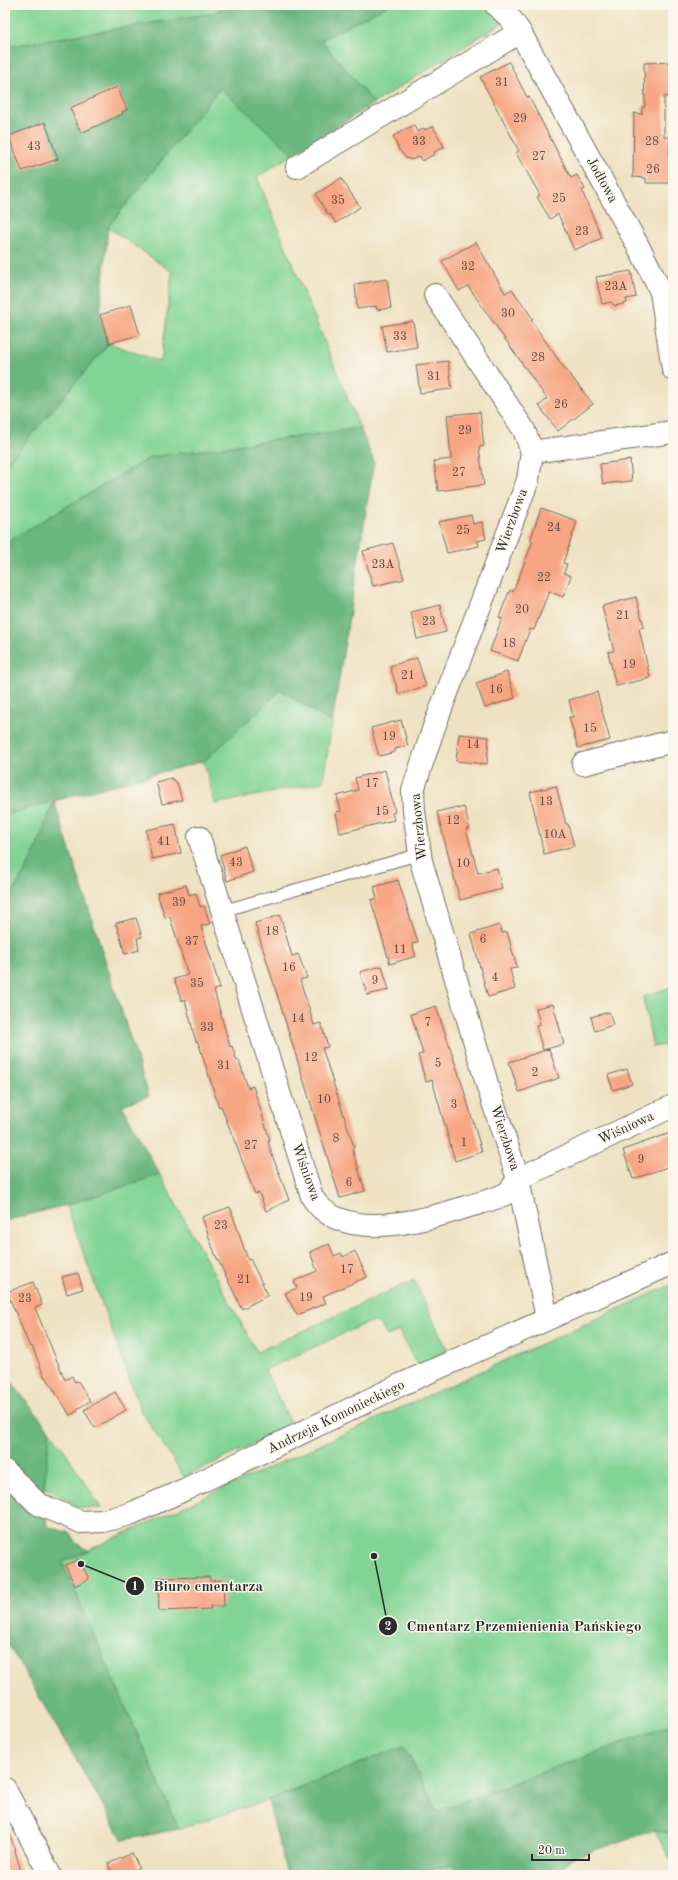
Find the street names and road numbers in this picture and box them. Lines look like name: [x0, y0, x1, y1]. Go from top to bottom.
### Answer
street label: Jodłowa: [584, 155, 620, 205]
street label: Wierzbowa: [494, 487, 530, 555]
street label: Wierzbowa: [408, 793, 429, 861]
street label: Wierzbowa: [488, 1104, 522, 1172]
street label: Wiśniowa: [596, 1109, 656, 1147]
street label: Wiśniowa: [289, 1142, 323, 1202]
street label: Andrzeja Komonieckiego: [265, 1378, 407, 1456]

